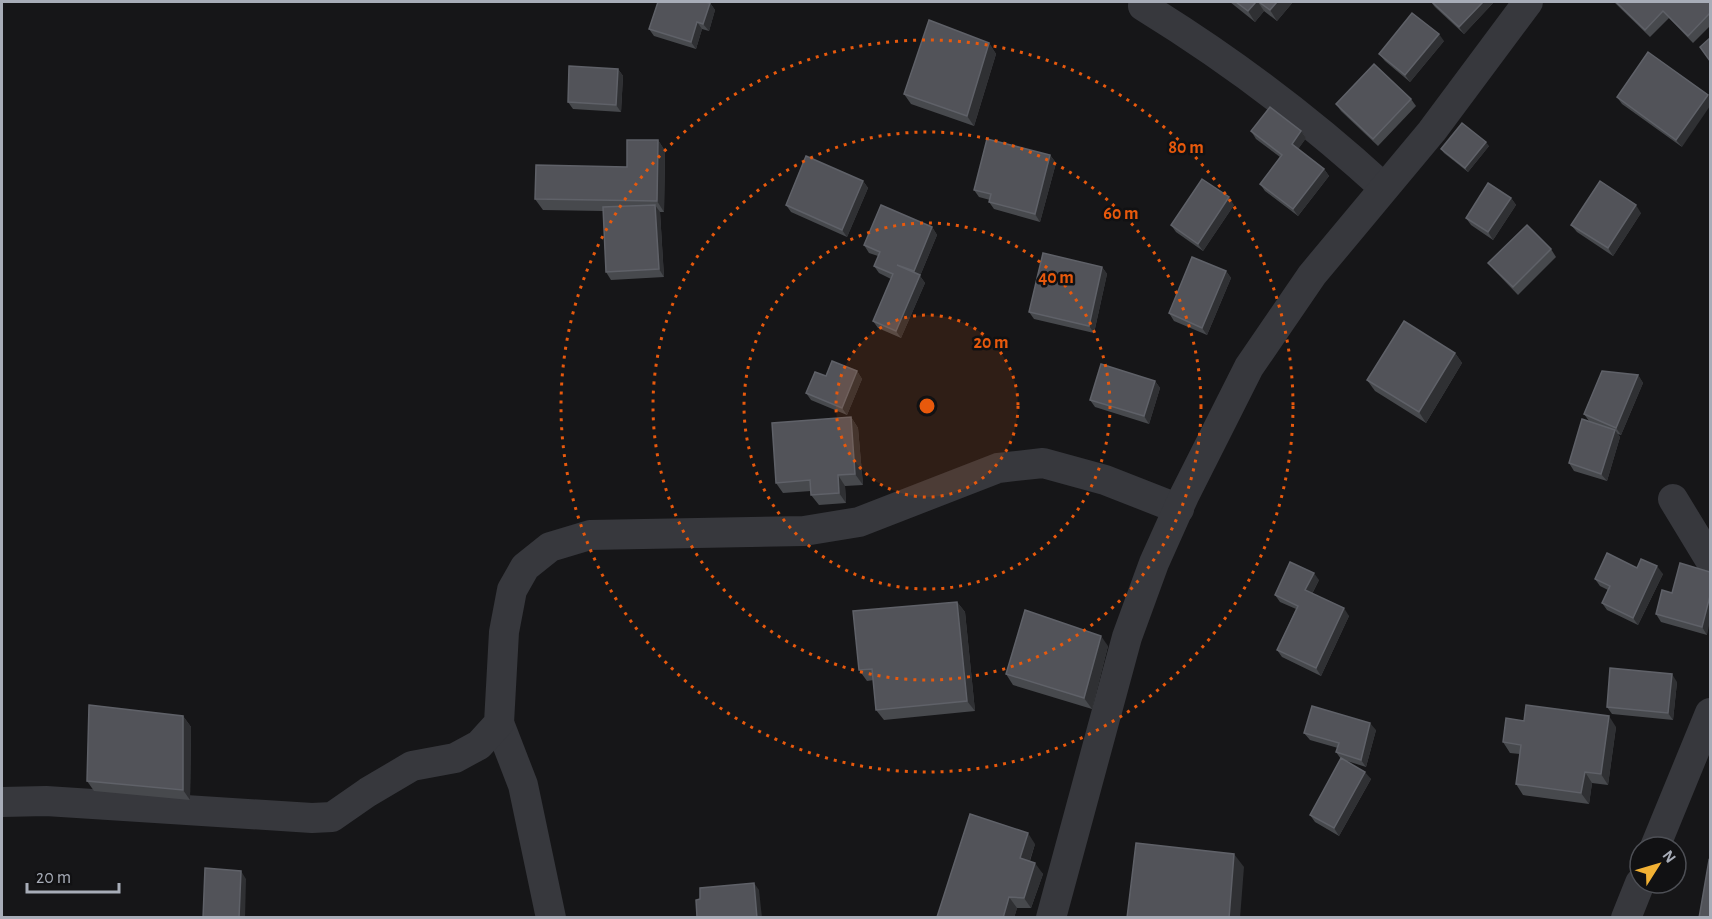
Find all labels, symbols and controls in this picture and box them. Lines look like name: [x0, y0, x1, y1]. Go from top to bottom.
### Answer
text: 80 m: [1168, 139, 1204, 157]
text: 60 m: [1103, 205, 1139, 223]
text: 40 m: [1038, 269, 1074, 287]
text: 20 m: [973, 334, 1009, 352]
centre of rings: [917, 396, 937, 416]
north arrow: [1628, 835, 1688, 895]
text: N: [1659, 847, 1679, 866]
scale bar: [27, 856, 118, 894]
text: 20 m: [36, 869, 71, 887]

